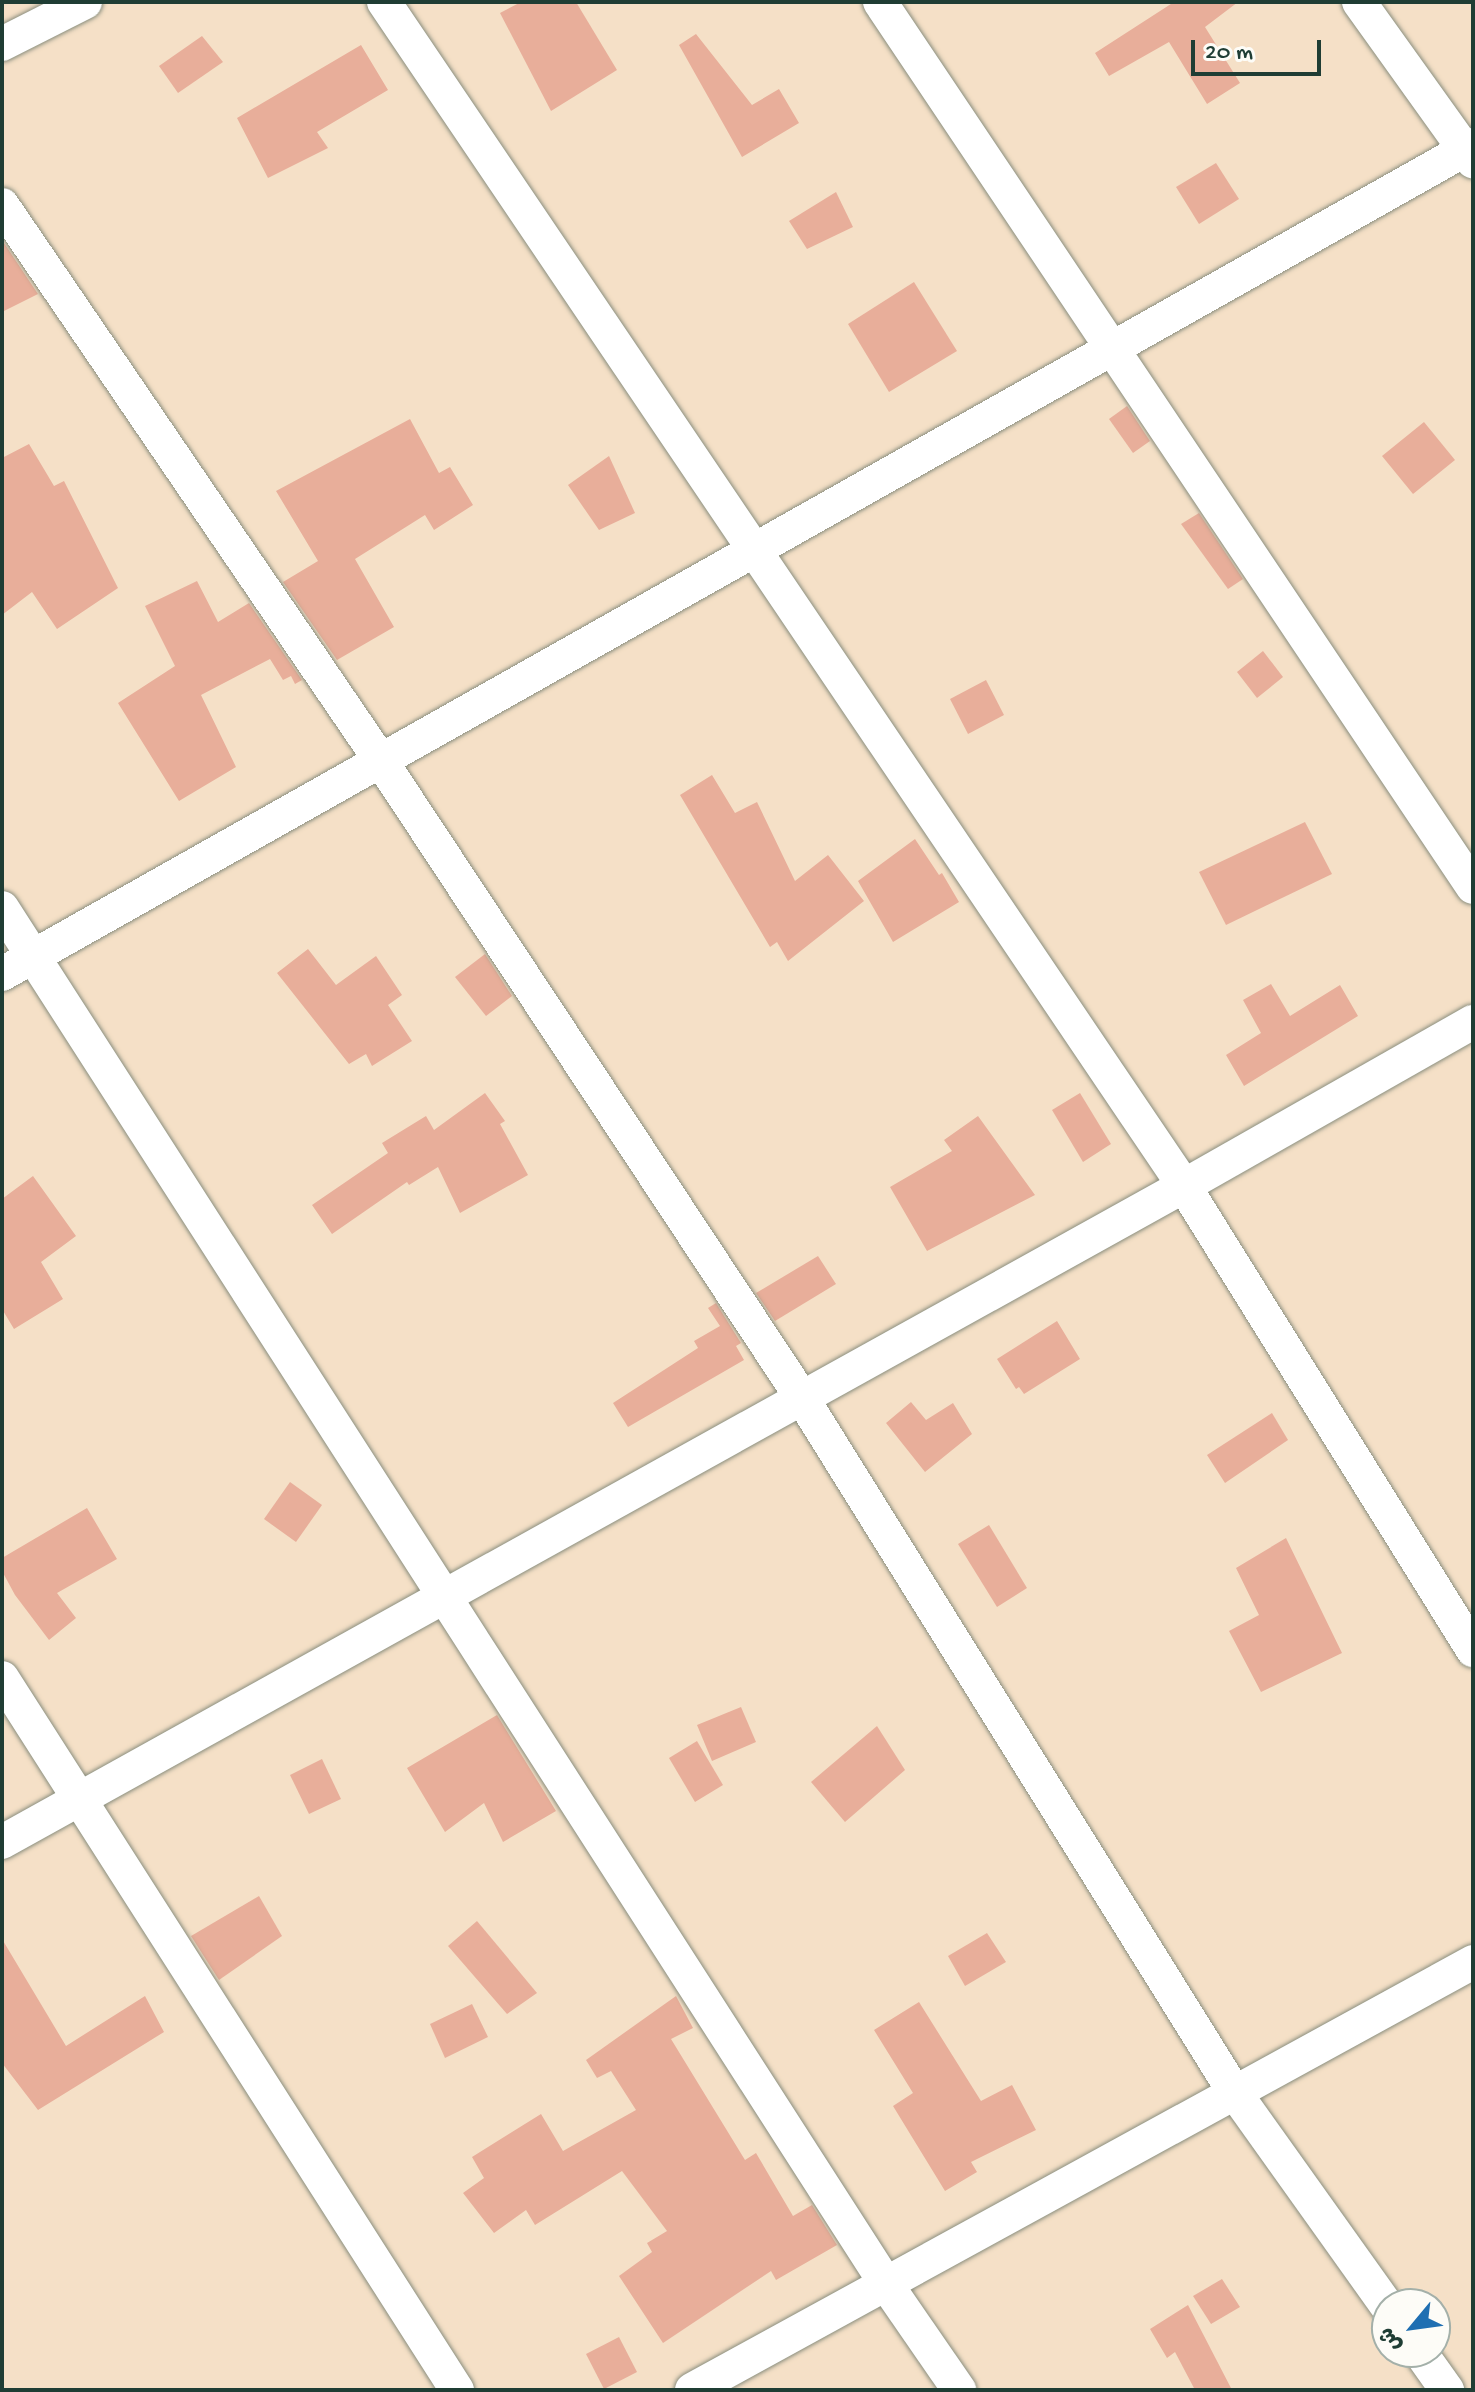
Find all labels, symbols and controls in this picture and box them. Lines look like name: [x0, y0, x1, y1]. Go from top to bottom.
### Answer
scale bar: [1195, 24, 1325, 74]
text: 20 m: [1205, 39, 1253, 68]
north arrow: [1371, 2288, 1451, 2368]
text: ش: [1375, 2322, 1409, 2356]

